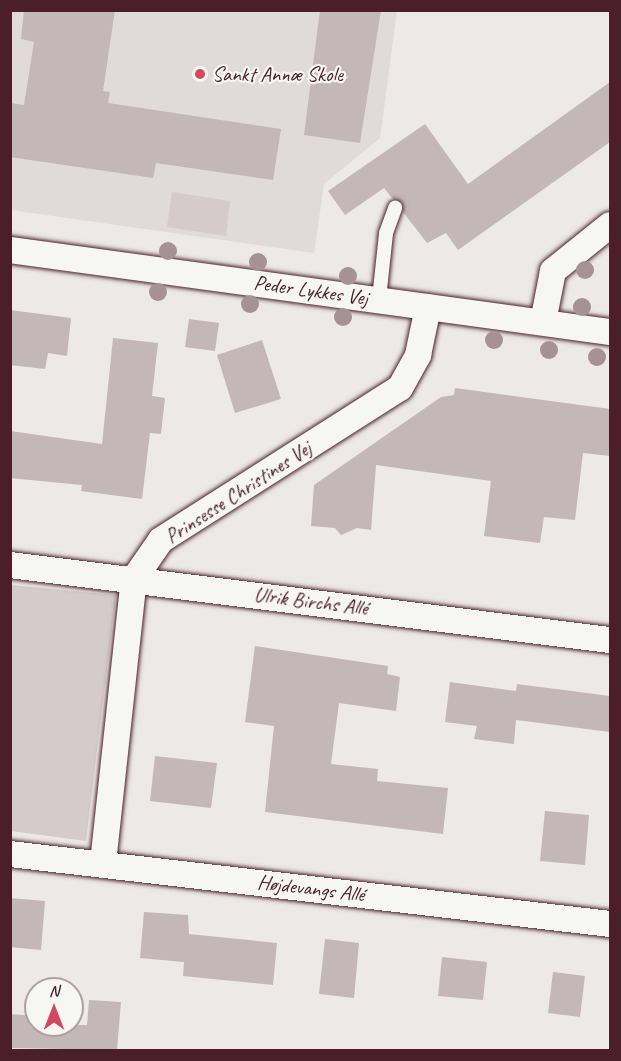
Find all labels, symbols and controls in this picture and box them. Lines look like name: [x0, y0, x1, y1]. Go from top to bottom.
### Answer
place label: Sankt Annæ Skole: [212, 61, 343, 87]
marker: Sankt Annæ Skole: [193, 67, 207, 81]
street label: Peder Lykkes Vej: [252, 270, 370, 310]
street label: Prinsesse Christines Vej: [160, 435, 316, 549]
street label: Ulrik Birchs Allé: [253, 582, 369, 620]
street label: Højdevangs Allé: [256, 869, 366, 907]
north arrow: [24, 977, 84, 1037]
text: N: [49, 981, 59, 1001]

